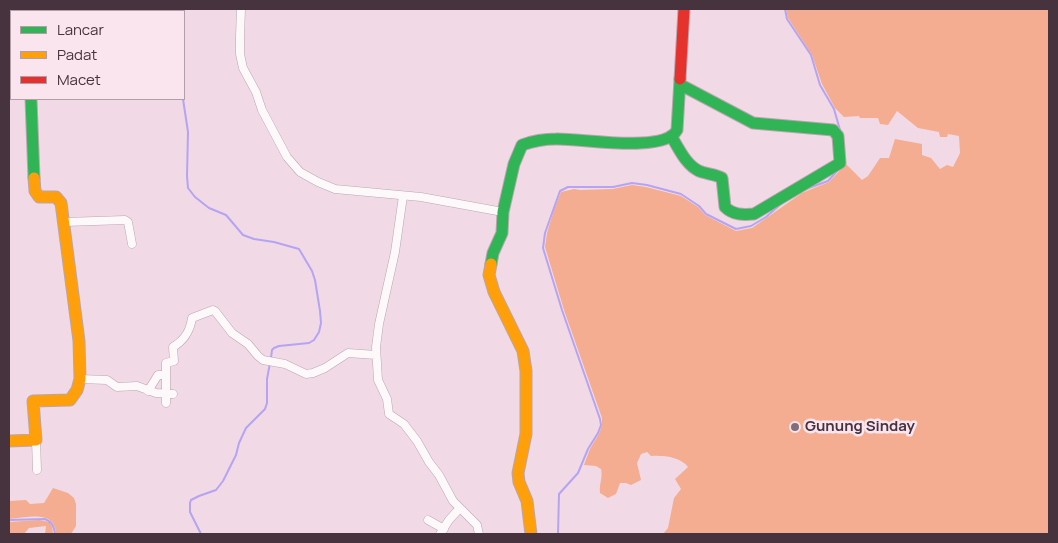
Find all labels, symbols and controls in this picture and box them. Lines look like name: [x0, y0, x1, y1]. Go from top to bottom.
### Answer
legend: [10, 10, 185, 100]
text: Lancar: [57, 19, 104, 40]
text: Padat: [57, 44, 97, 65]
text: Macet: [57, 69, 101, 90]
place label: Gunung Sinday: [805, 418, 915, 436]
marker: Gunung Sinday: [789, 421, 801, 433]

